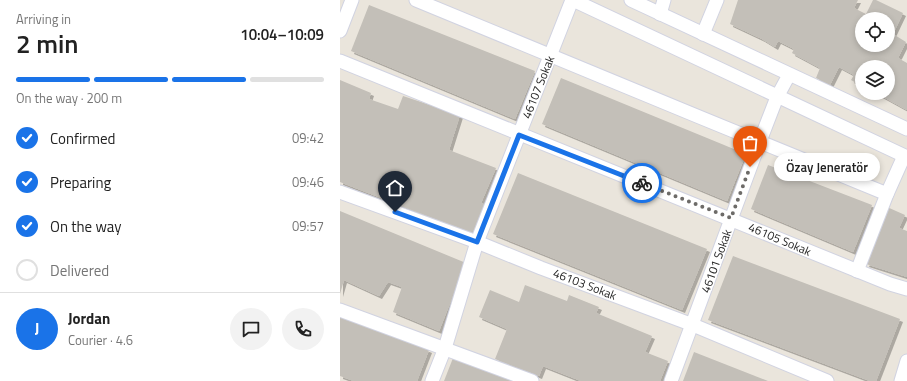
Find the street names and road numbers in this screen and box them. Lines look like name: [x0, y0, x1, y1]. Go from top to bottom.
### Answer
street label: 46107 Sokak: [517, 52, 559, 121]
street label: 46105 Sokak: [746, 217, 815, 261]
street label: 46101 Sokak: [696, 226, 736, 296]
street label: 46103 Sokak: [551, 263, 620, 305]

